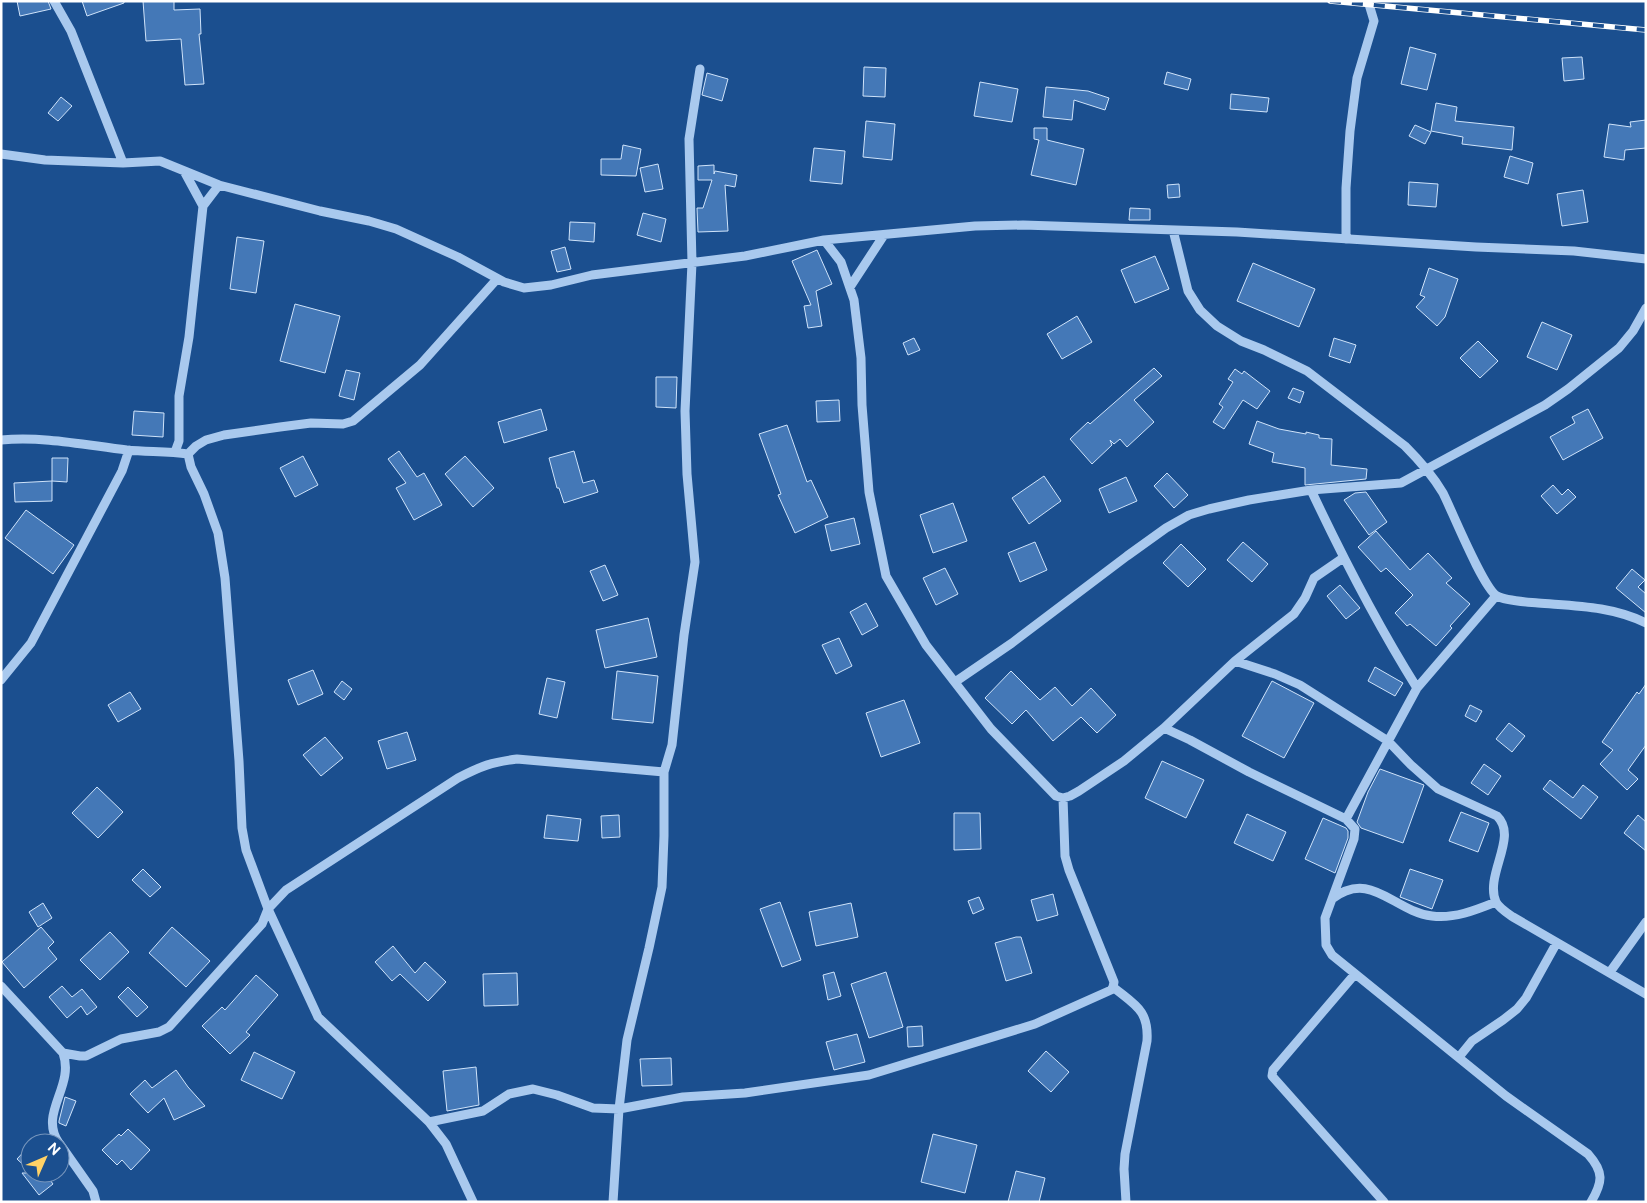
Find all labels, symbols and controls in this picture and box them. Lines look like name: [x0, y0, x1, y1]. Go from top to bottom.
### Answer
north arrow: [20, 1133, 70, 1183]
text: N: [45, 1139, 64, 1158]

